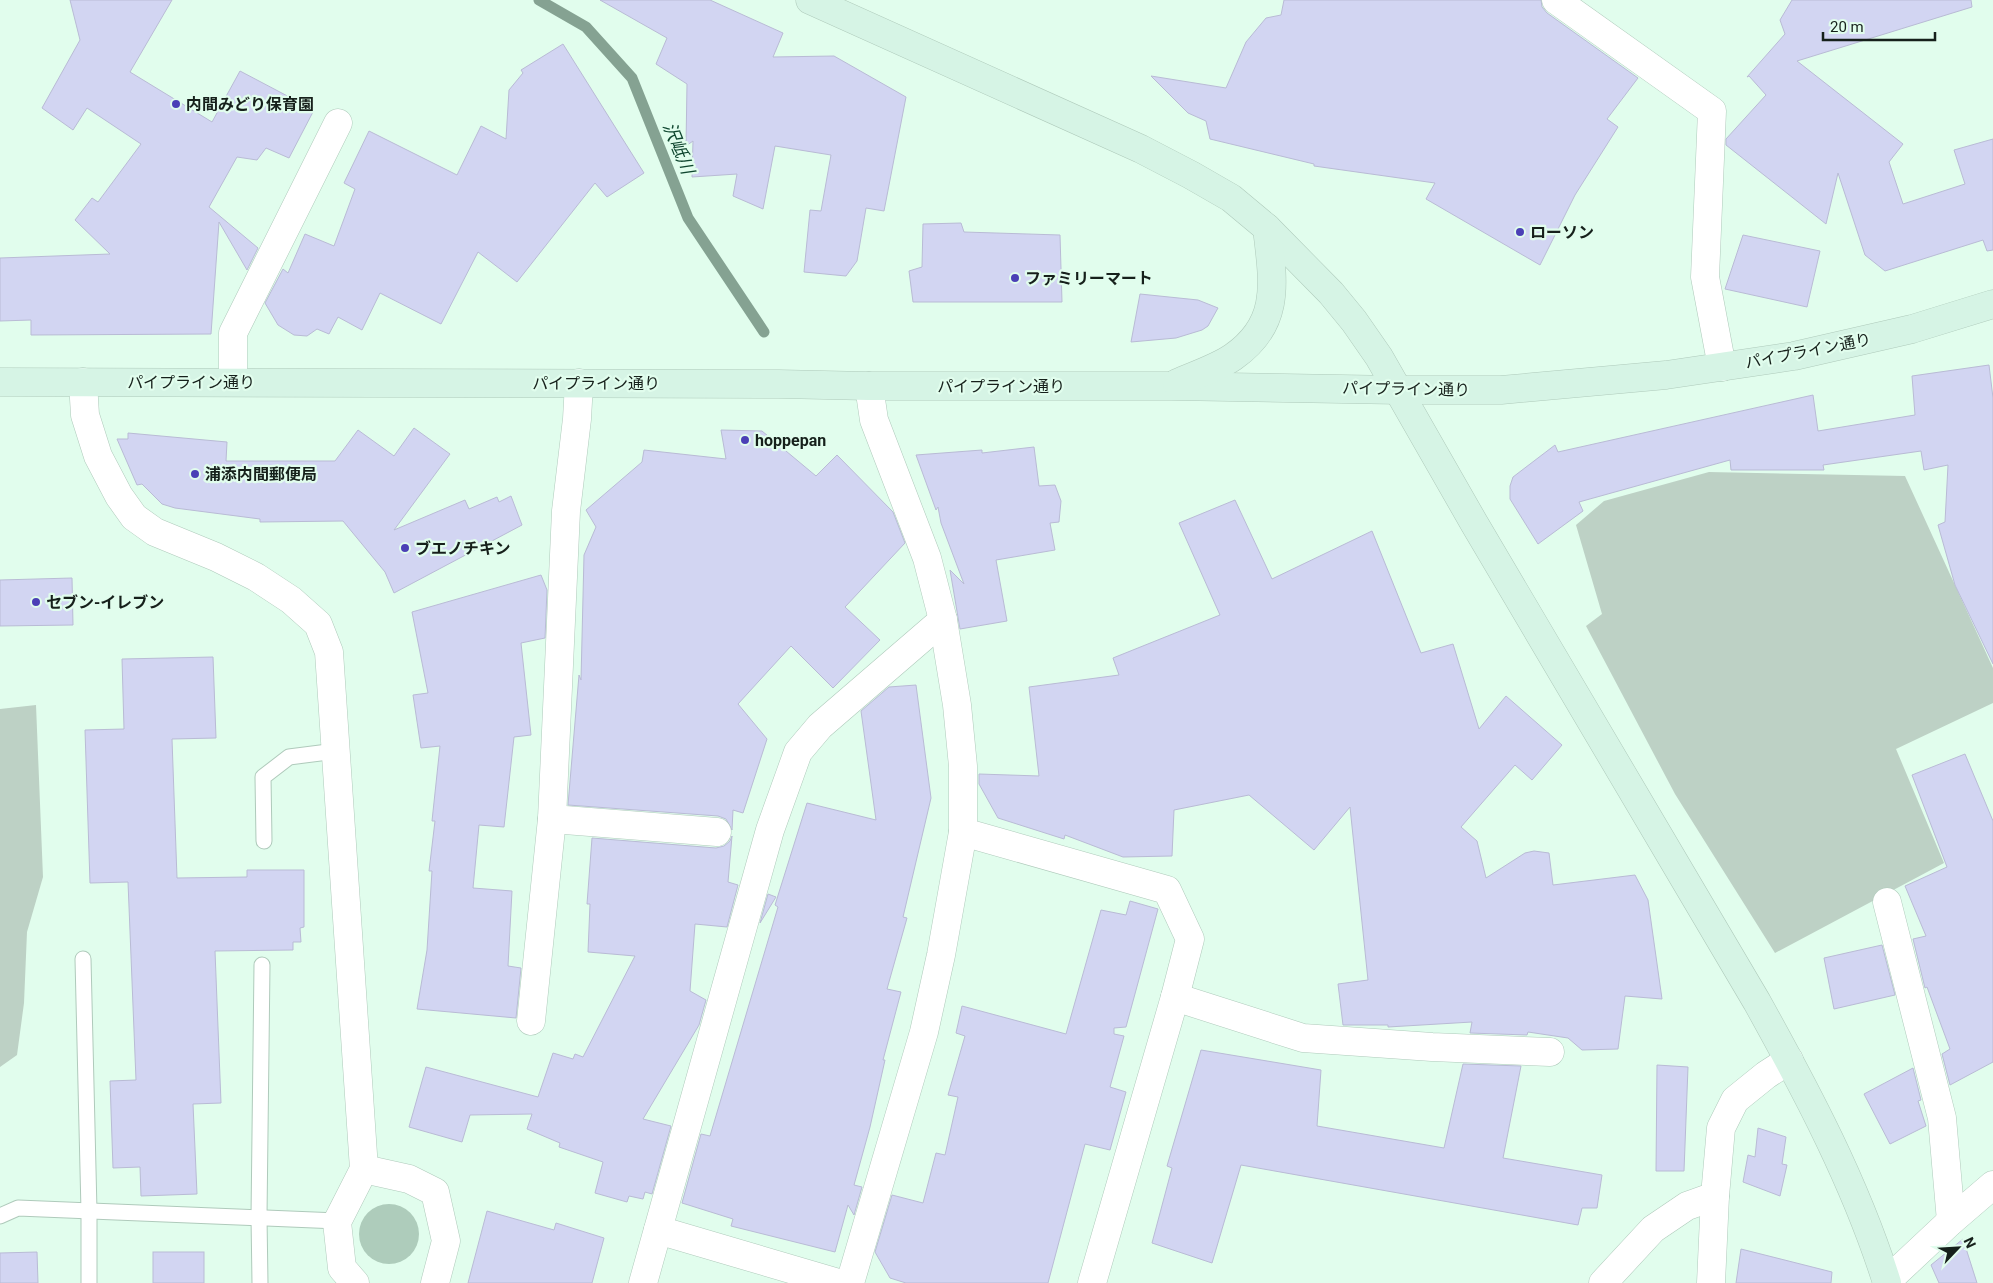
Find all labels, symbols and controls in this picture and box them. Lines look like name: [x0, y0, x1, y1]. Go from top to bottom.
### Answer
scale bar: [1823, 10, 1936, 42]
text: 20 m: [1830, 18, 1864, 36]
place label: 内間みどり保育園: [186, 95, 314, 114]
marker: 内間みどり保育園: [170, 98, 182, 110]
water label: 沢岻川: [659, 119, 700, 179]
place label: ローソン: [1530, 223, 1594, 242]
marker: ローソン: [1514, 226, 1526, 238]
place label: ファミリーマート: [1025, 269, 1153, 288]
marker: ファミリーマート: [1009, 272, 1021, 284]
street label: パイプライン通り: [1743, 329, 1873, 373]
street label: パイプライン通り: [127, 373, 255, 392]
street label: パイプライン通り: [532, 374, 660, 393]
street label: パイプライン通り: [937, 377, 1065, 396]
street label: パイプライン通り: [1342, 378, 1470, 400]
place label: hoppepan: [755, 431, 826, 450]
marker: hoppepan: [739, 434, 751, 446]
place label: 浦添内間郵便局: [205, 465, 317, 484]
marker: 浦添内間郵便局: [189, 468, 201, 480]
place label: ブエノチキン: [415, 539, 511, 558]
marker: ブエノチキン: [399, 542, 411, 554]
place label: セブン-イレブン: [46, 593, 164, 612]
marker: セブン-イレブン: [30, 596, 42, 608]
north arrow: [1933, 1223, 1983, 1273]
text: N: [1960, 1235, 1979, 1250]

